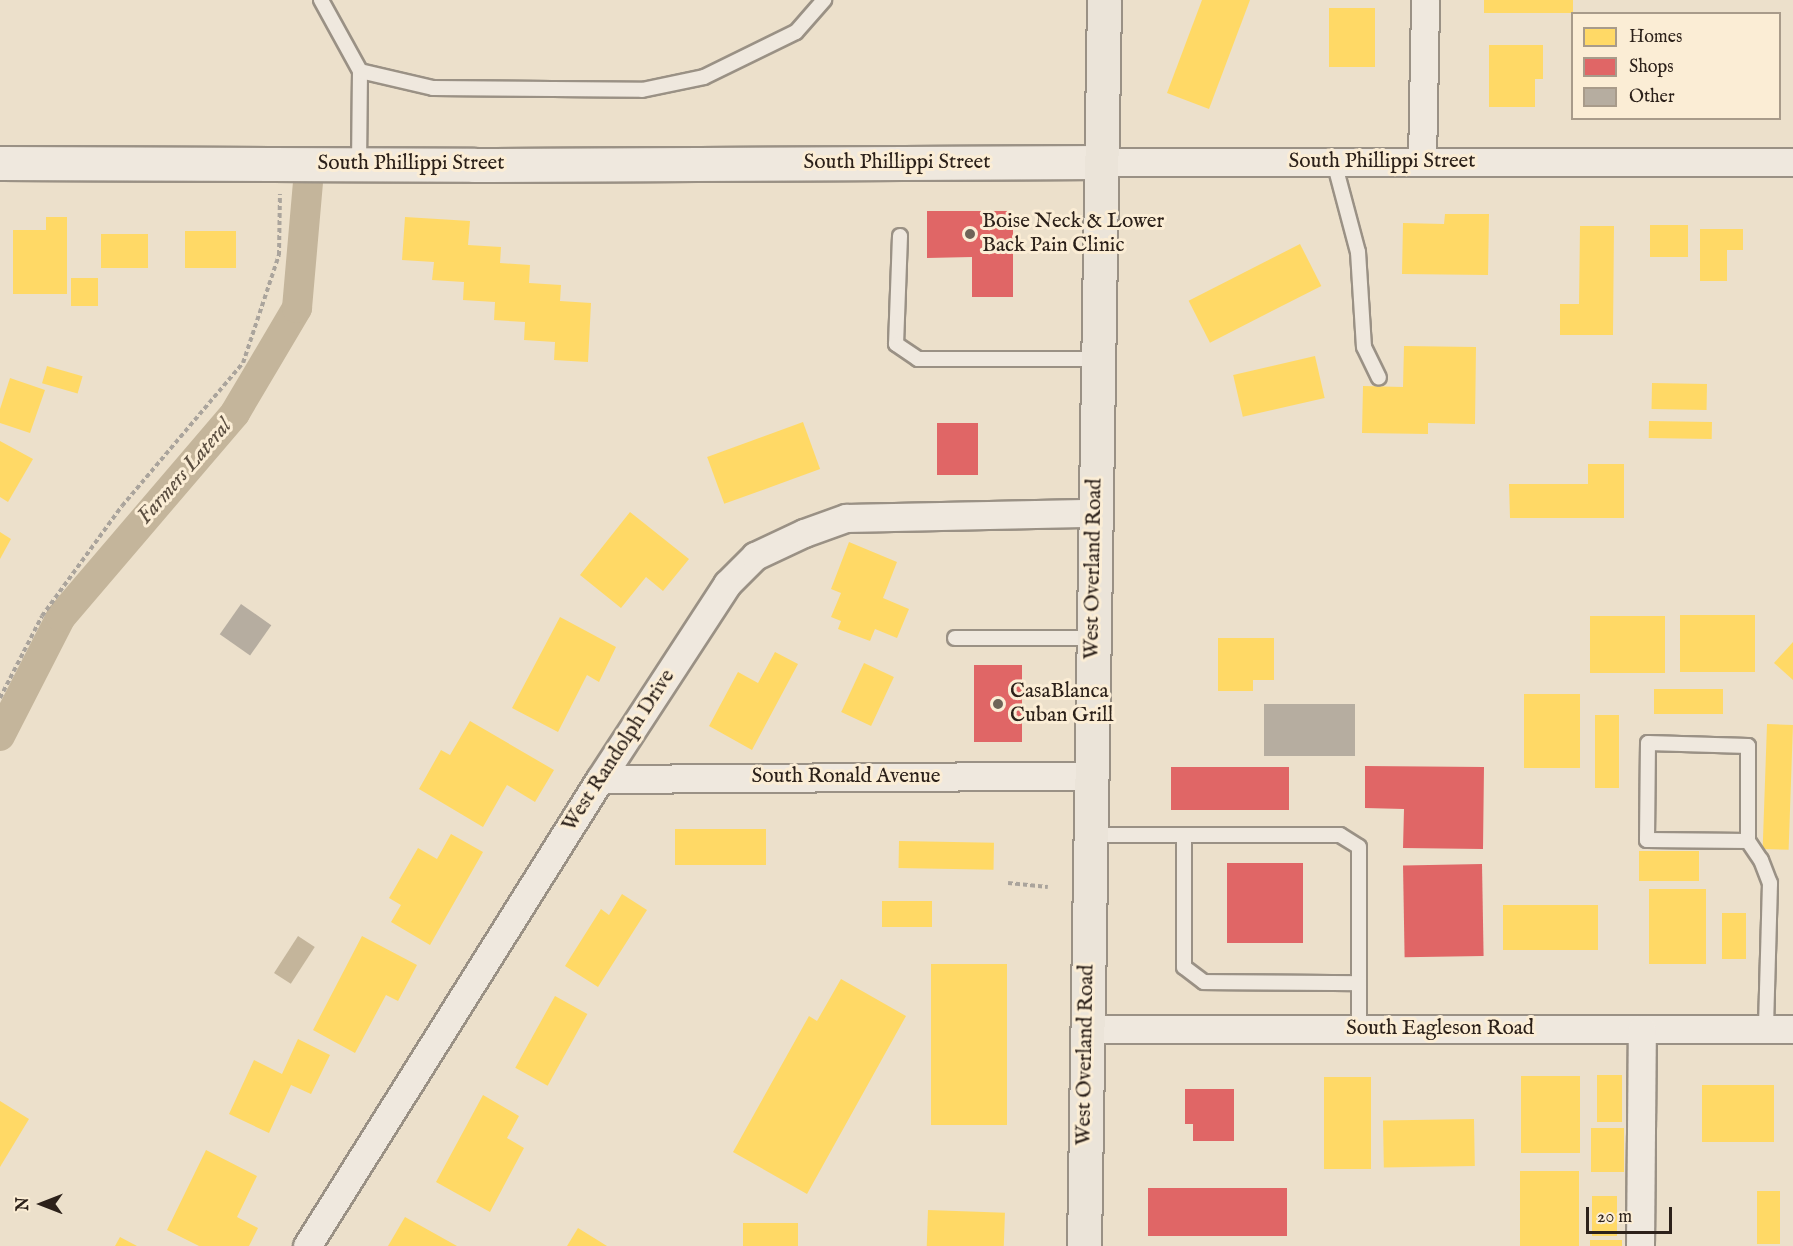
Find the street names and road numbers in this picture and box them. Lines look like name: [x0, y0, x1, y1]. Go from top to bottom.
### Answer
street label: South Phillippi Street: [1289, 149, 1475, 175]
street label: South Phillippi Street: [804, 150, 990, 176]
street label: South Phillippi Street: [318, 151, 504, 177]
street label: West Overland Road: [1080, 478, 1108, 660]
street label: West Randolph Drive: [557, 665, 681, 837]
street label: South Ronald Avenue: [752, 764, 940, 790]
street label: West Overland Road: [1072, 964, 1100, 1146]
street label: South Eagleson Road: [1346, 1016, 1534, 1042]

